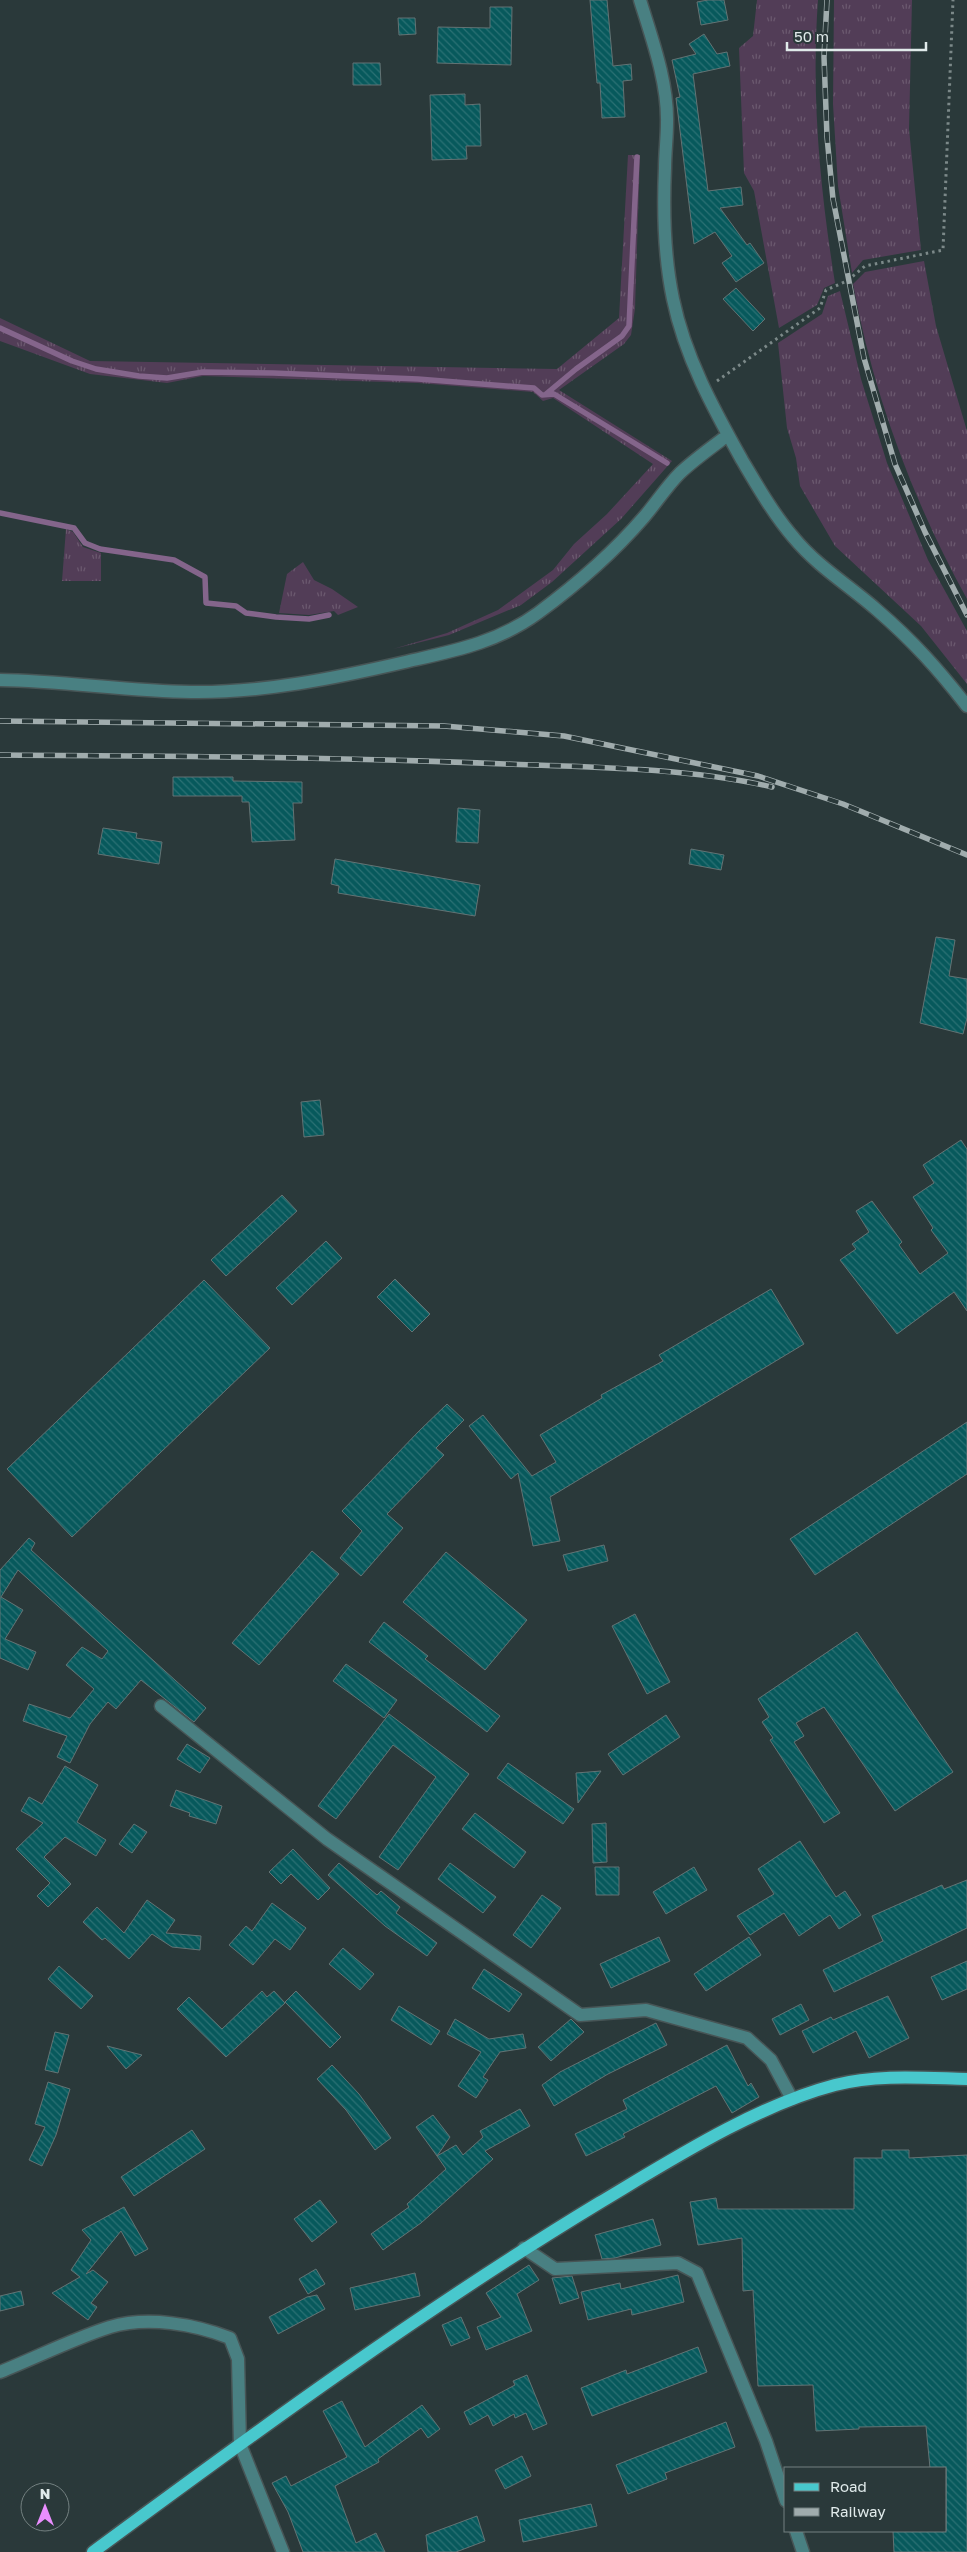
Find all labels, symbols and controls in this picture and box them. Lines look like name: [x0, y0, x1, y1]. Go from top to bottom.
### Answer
scale bar: [787, 20, 926, 52]
text: 50 m: [794, 27, 829, 45]
legend: [784, 2467, 947, 2532]
text: Road: [830, 2477, 867, 2495]
north arrow: [20, 2482, 70, 2532]
text: N: [40, 2485, 50, 2502]
text: Railway: [830, 2502, 886, 2520]

